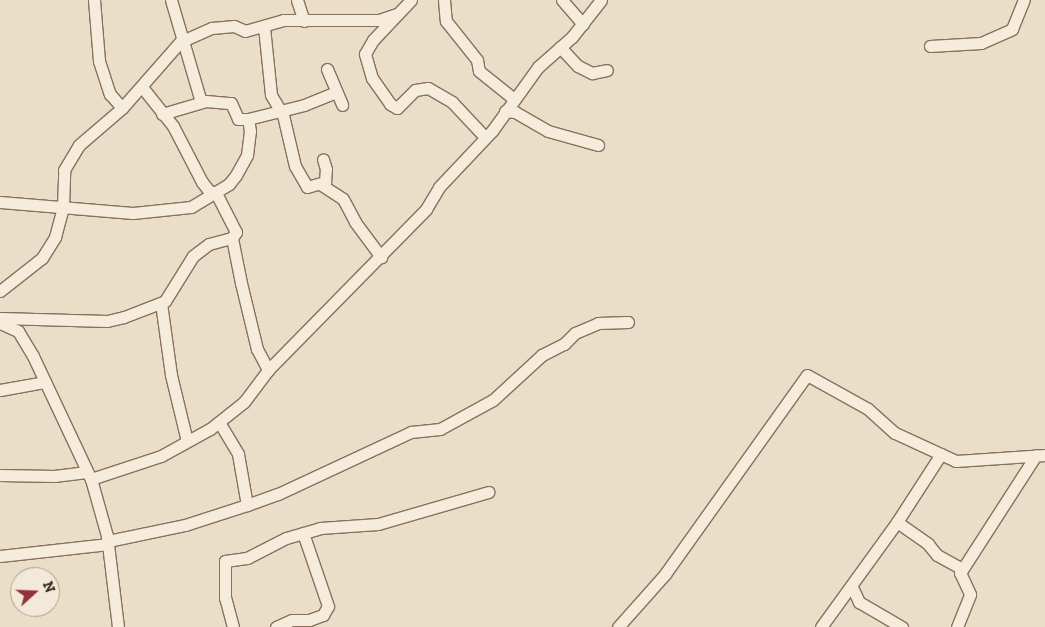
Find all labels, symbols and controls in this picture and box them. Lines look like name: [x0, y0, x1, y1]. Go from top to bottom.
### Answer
north arrow: [10, 567, 60, 617]
text: N: [39, 579, 58, 595]

